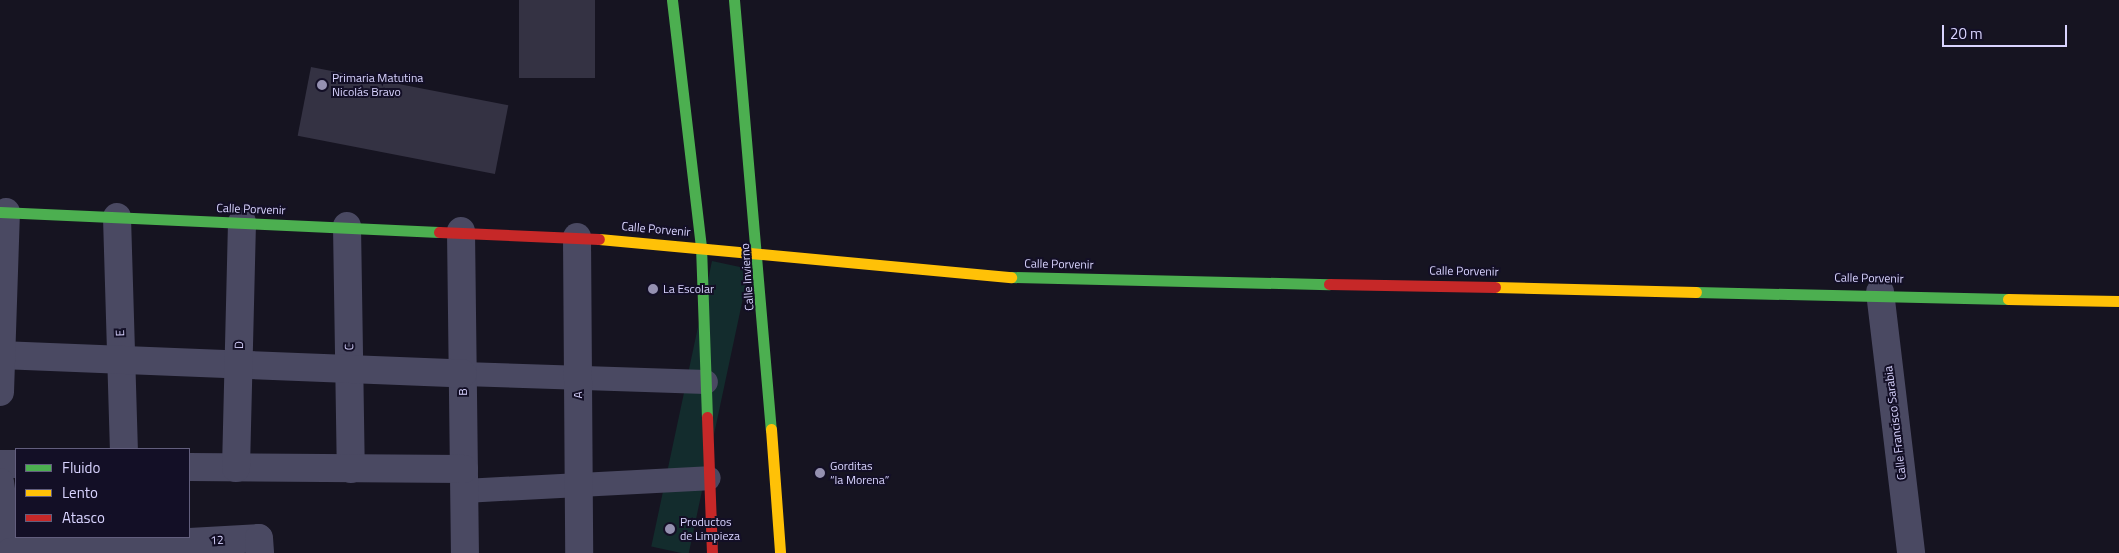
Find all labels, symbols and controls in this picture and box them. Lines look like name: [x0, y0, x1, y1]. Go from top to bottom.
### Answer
scale bar: [1944, 15, 2069, 47]
text: 20 m: [1950, 22, 1983, 45]
place label: Primaria Matutina Nicolás Bravo: [332, 71, 423, 99]
marker: Primaria Matutina Nicolás Bravo: [316, 79, 328, 91]
street label: Calle Porvenir: [216, 201, 286, 217]
street label: Calle Porvenir: [621, 219, 691, 239]
street label: Calle Invierno: [737, 243, 757, 311]
street label: Calle Porvenir: [1024, 256, 1094, 272]
street label: Calle Porvenir: [1429, 263, 1499, 279]
street label: Calle Porvenir: [1834, 270, 1904, 286]
place label: La Escolar: [663, 282, 714, 296]
marker: La Escolar: [647, 283, 659, 295]
street label: E: [113, 329, 127, 337]
street label: D: [232, 341, 246, 349]
street label: C: [342, 344, 356, 350]
street label: Calle Francisco Sarabia: [1881, 365, 1909, 481]
street label: B: [456, 388, 470, 396]
street label: A: [571, 391, 585, 399]
legend: [15, 448, 190, 538]
text: Fluido: [62, 456, 100, 479]
place label: Gorditas “la Morena”: [830, 459, 889, 487]
marker: Gorditas “la Morena”: [814, 467, 826, 479]
text: Lento: [62, 481, 98, 504]
text: Atasco: [62, 506, 105, 529]
place label: Productos de Limpieza: [680, 515, 740, 543]
marker: Productos de Limpieza: [664, 523, 676, 535]
street label: 12: [210, 532, 224, 548]

